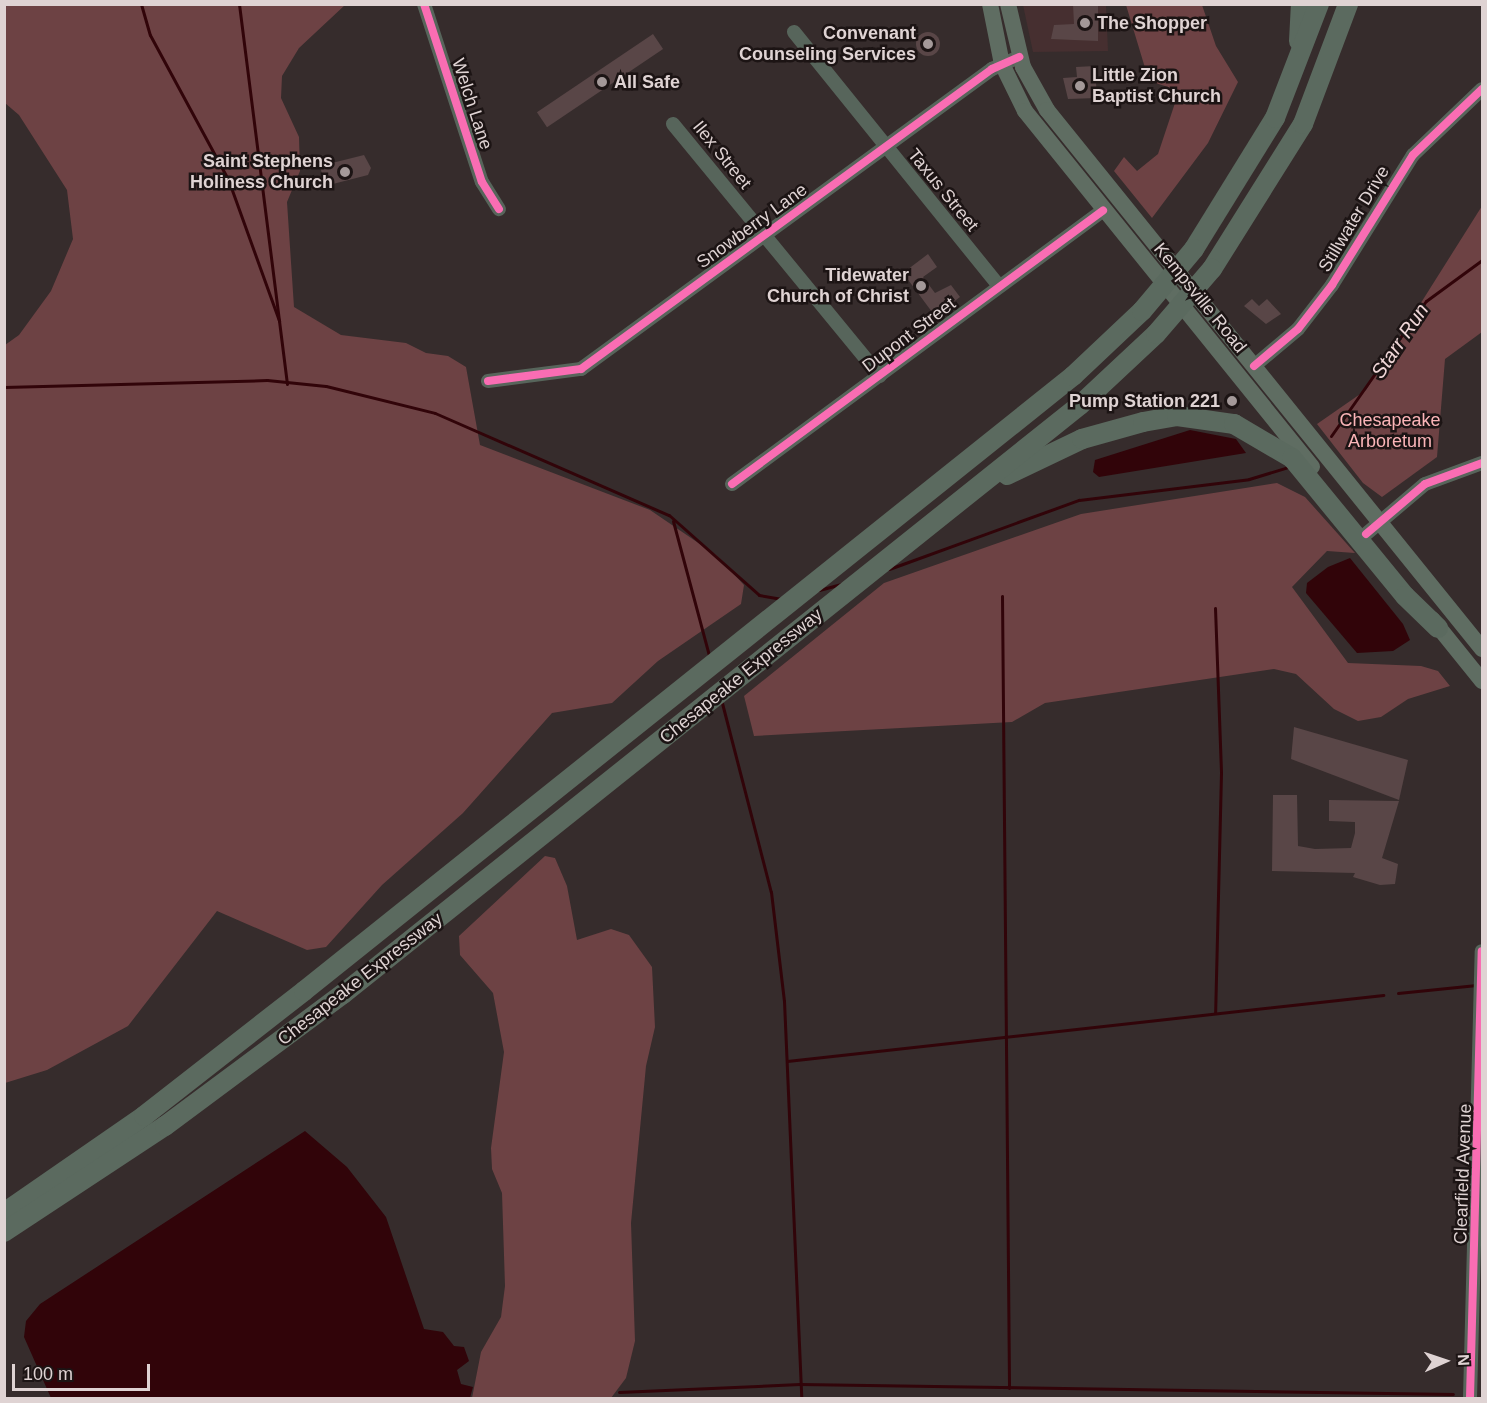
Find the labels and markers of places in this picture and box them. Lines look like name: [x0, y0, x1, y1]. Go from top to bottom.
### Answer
place label: The Shopper: [1097, 12, 1207, 34]
marker: The Shopper: [1078, 16, 1092, 30]
place label: Convenant Counseling Services: [739, 23, 916, 66]
marker: Convenant Counseling Services: [921, 37, 935, 51]
place label: Little Zion Baptist Church: [1092, 65, 1221, 107]
place label: All Safe: [614, 71, 680, 93]
marker: All Safe: [595, 75, 609, 89]
marker: Little Zion Baptist Church: [1073, 79, 1087, 93]
place label: Saint Stephens Holiness Church: [190, 151, 333, 194]
marker: Saint Stephens Holiness Church: [338, 165, 352, 179]
place label: Tidewater Church of Christ: [767, 265, 909, 308]
marker: Tidewater Church of Christ: [914, 279, 928, 293]
place label: Pump Station 221: [1069, 390, 1220, 412]
marker: Pump Station 221: [1225, 394, 1239, 408]

